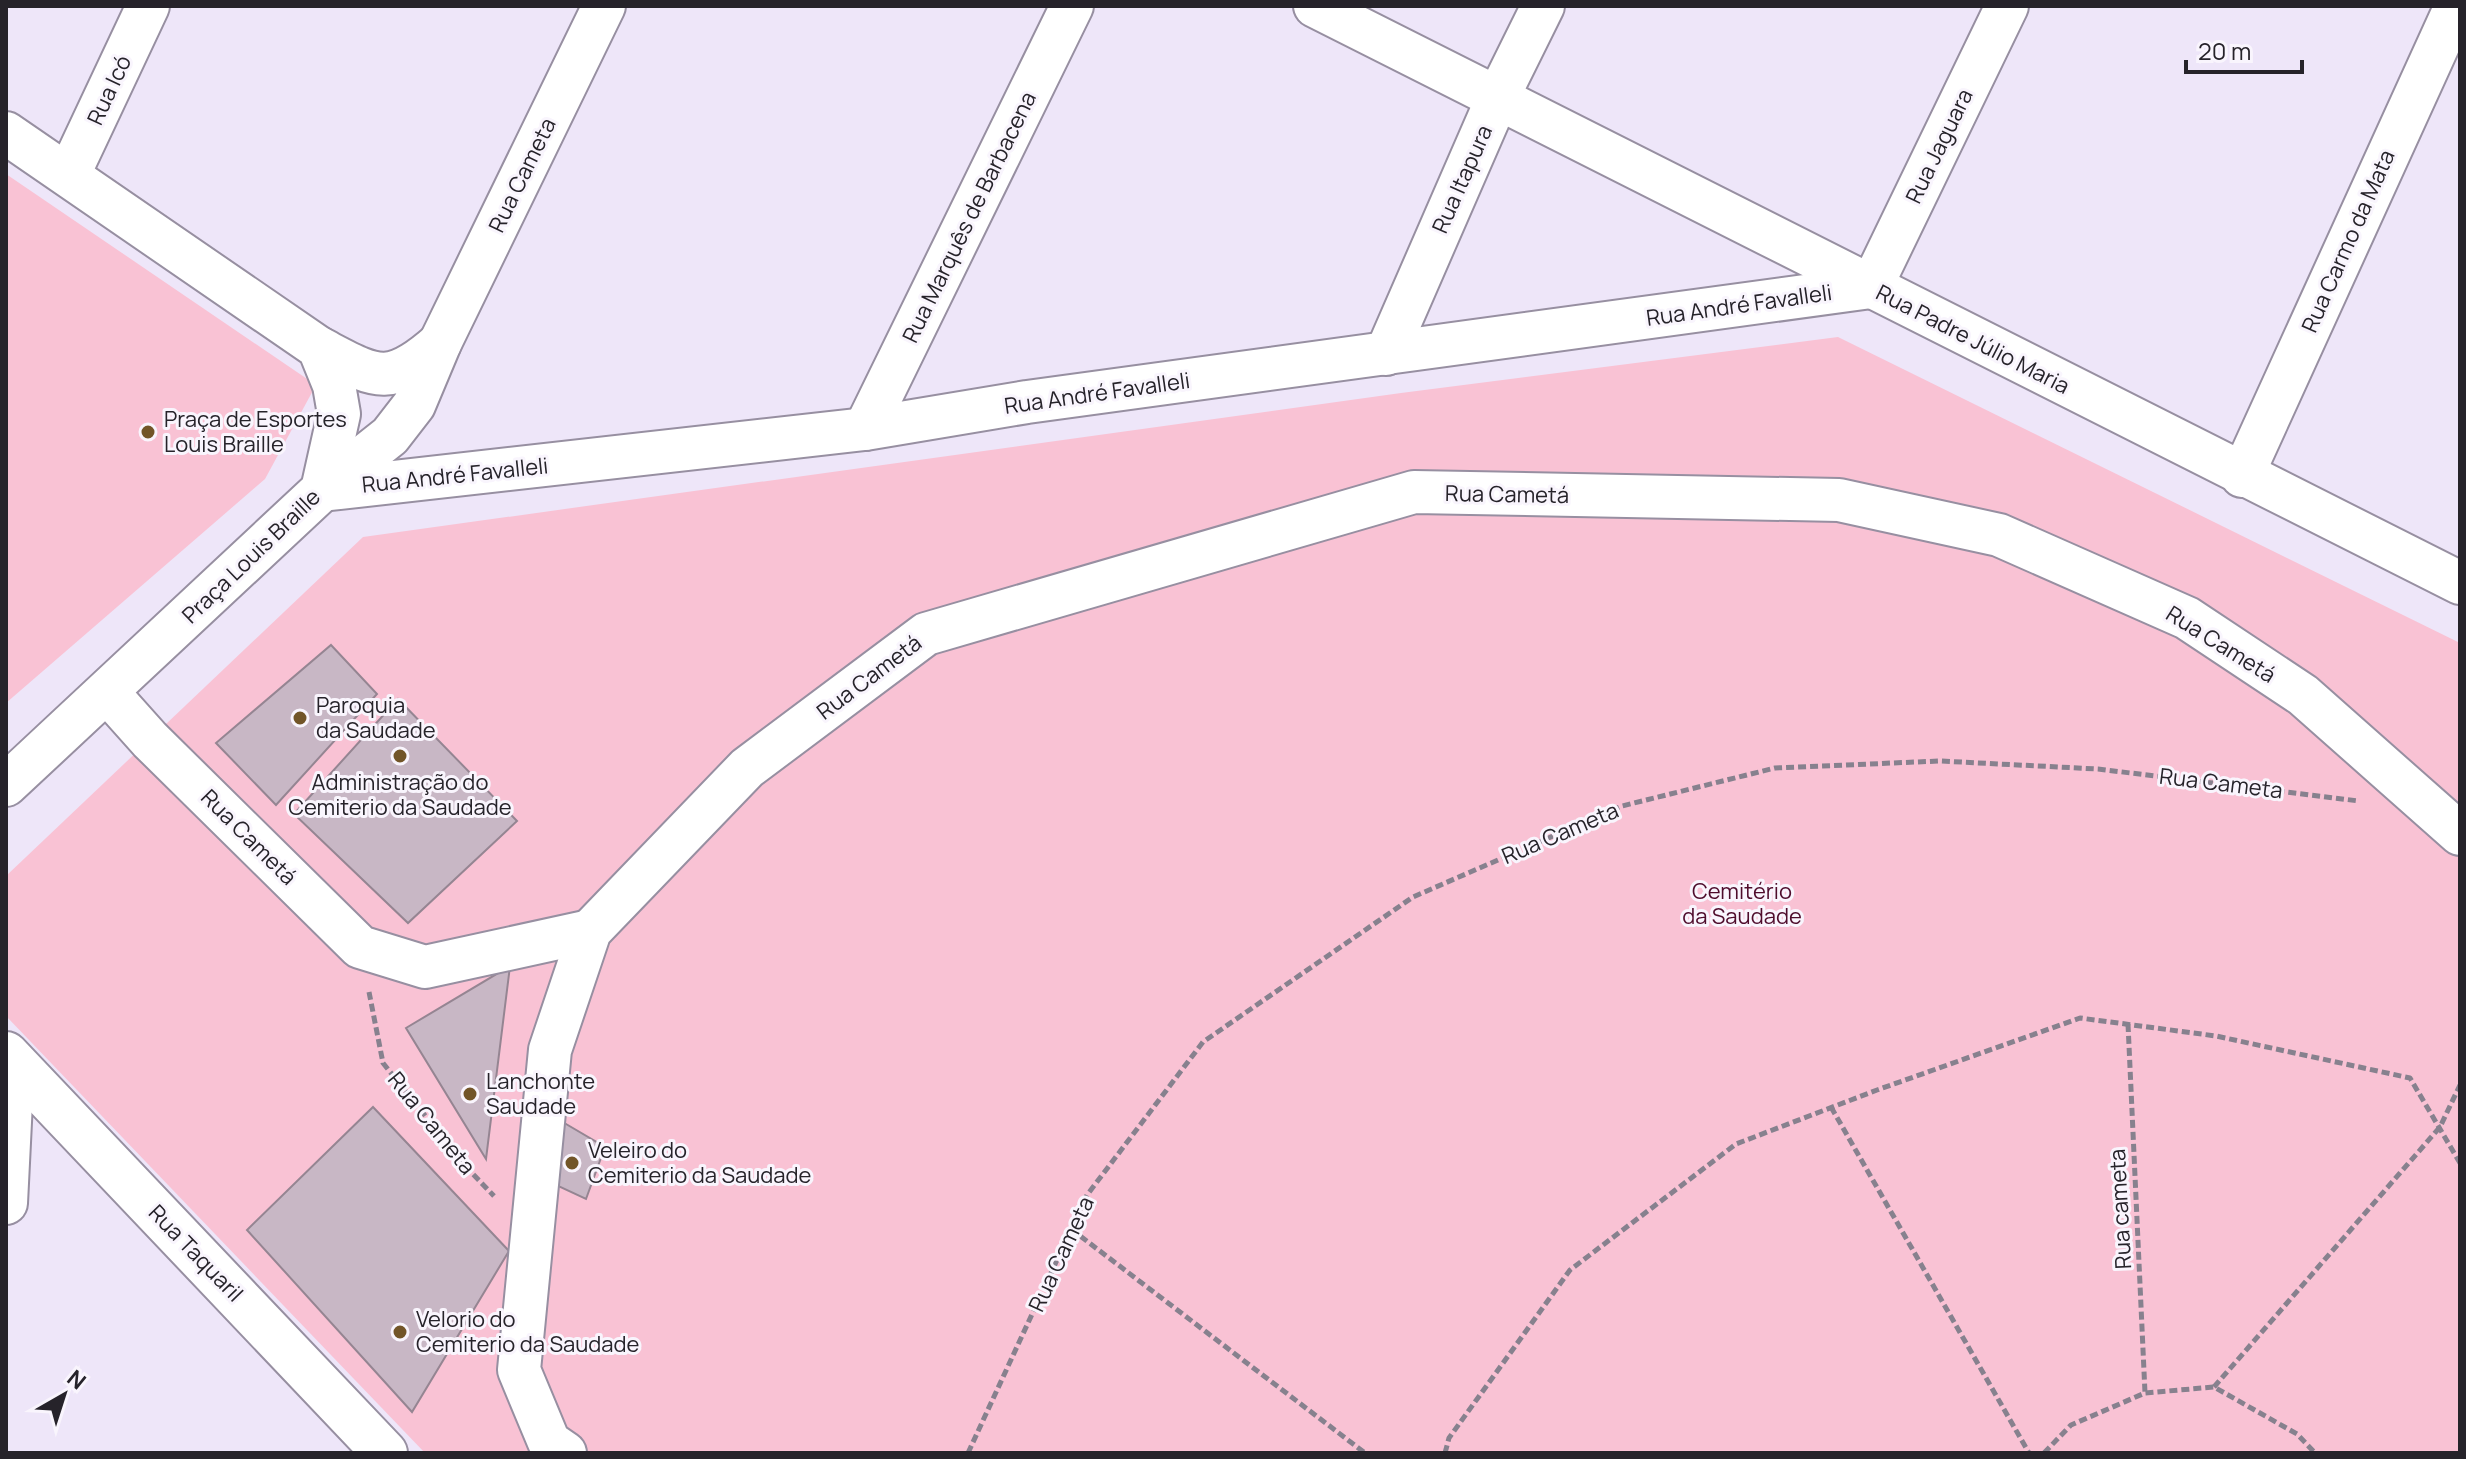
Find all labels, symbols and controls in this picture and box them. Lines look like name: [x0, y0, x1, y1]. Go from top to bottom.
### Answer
scale bar: [2186, 24, 2302, 74]
text: 20 m: [2198, 34, 2251, 67]
street label: Rua Icó: [80, 50, 138, 130]
street label: Rua Jaguara: [1898, 84, 1980, 208]
street label: Rua Marquês de Barbacena: [895, 86, 1043, 348]
street label: Rua Cameta: [481, 113, 563, 237]
street label: Rua Itapura: [1425, 120, 1499, 238]
street label: Rua Carmo da Mata: [2294, 145, 2402, 337]
street label: Rua André Favalleli: [1644, 277, 1834, 333]
street label: Rua Padre Júlio Maria: [1871, 277, 2075, 401]
street label: Rua André Favalleli: [1002, 365, 1192, 421]
place label: Praça de Esportes Louis Braille: [164, 404, 347, 459]
marker: Praça de Esportes Louis Braille: [139, 423, 157, 441]
street label: Rua André Favalleli: [360, 450, 550, 500]
street label: Rua Cametá: [1445, 478, 1569, 510]
street label: Praça Louis Braille: [175, 482, 327, 630]
street label: Rua Cametá: [2160, 598, 2282, 690]
street label: Rua Cametá: [810, 628, 928, 726]
place label: Paroquia da Saudade: [316, 690, 436, 745]
marker: Paroquia da Saudade: [291, 709, 309, 727]
marker: Administração do Cemiterio da Saudade: [391, 747, 409, 765]
street label: Rua Cameta: [2158, 761, 2284, 805]
place label: Administração do Cemiterio da Saudade: [288, 767, 512, 822]
street label: Rua Cametá: [195, 783, 303, 891]
street label: Rua Cameta: [1497, 795, 1623, 871]
park label: Cemitério da Saudade: [1682, 876, 1802, 931]
street label: Rua Cameta: [381, 1065, 483, 1181]
place label: Lanchonte Saudade: [486, 1066, 595, 1121]
marker: Lanchonte Saudade: [461, 1085, 479, 1103]
place label: Veleiro do Cemiterio da Saudade: [588, 1135, 812, 1190]
street label: Rua cameta: [2102, 1148, 2138, 1270]
marker: Veleiro do Cemiterio da Saudade: [563, 1154, 581, 1172]
street label: Rua Cameta: [1021, 1191, 1101, 1317]
street label: Rua Taquaril: [142, 1198, 250, 1308]
place label: Velorio do Cemiterio da Saudade: [416, 1304, 640, 1359]
marker: Velorio do Cemiterio da Saudade: [391, 1323, 409, 1341]
north arrow: [24, 1355, 104, 1435]
text: N: [61, 1363, 92, 1396]

